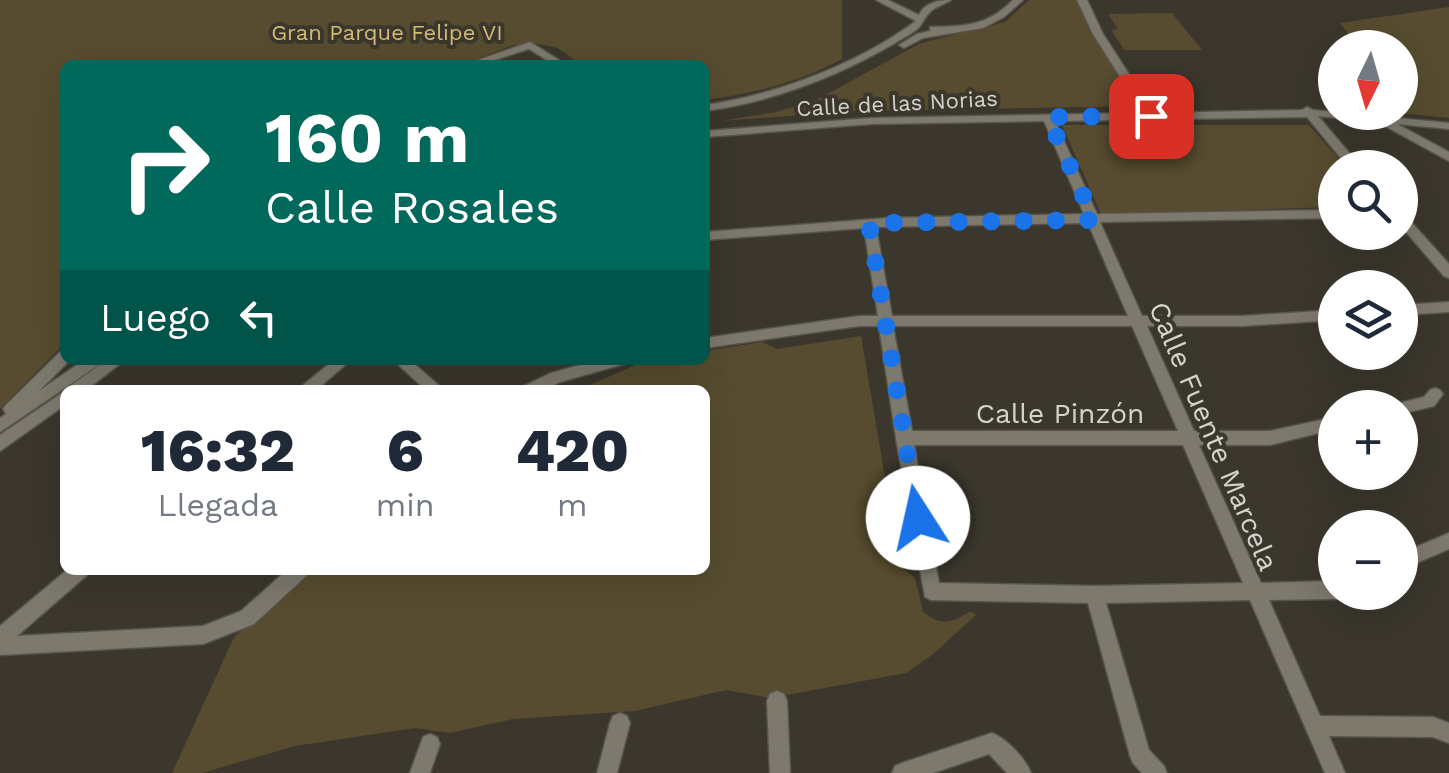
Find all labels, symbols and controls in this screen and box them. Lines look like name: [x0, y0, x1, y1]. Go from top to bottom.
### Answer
park label: Gran Parque Felipe VI: [271, 20, 503, 45]
north arrow: [1318, 30, 1418, 130]
map controls: [1318, 30, 1418, 610]
pin: [1109, 74, 1194, 159]
street label: Calle de las Norias: [796, 86, 998, 121]
icon: arrive: [1124, 89, 1179, 144]
text: 160 m: [265, 97, 469, 179]
icon: right: [100, 100, 230, 230]
button: search: [1318, 150, 1418, 250]
text: Calle Rosales: [265, 181, 559, 234]
button: layers: [1318, 270, 1418, 370]
icon: left: [231, 290, 286, 345]
text: Luego: [100, 296, 211, 340]
street label: Calle Fuente Marcela: [1142, 297, 1285, 576]
button: +: [1318, 390, 1418, 490]
street label: Calle Pinzón: [976, 397, 1144, 430]
text: 16:32: [141, 415, 295, 486]
text: 6: [387, 415, 424, 486]
text: 420: [515, 415, 629, 486]
position arrow: [866, 466, 970, 570]
text: Llegada: [158, 486, 278, 524]
text: min: [376, 486, 435, 524]
text: m: [557, 486, 588, 524]
button: −: [1318, 510, 1418, 610]

